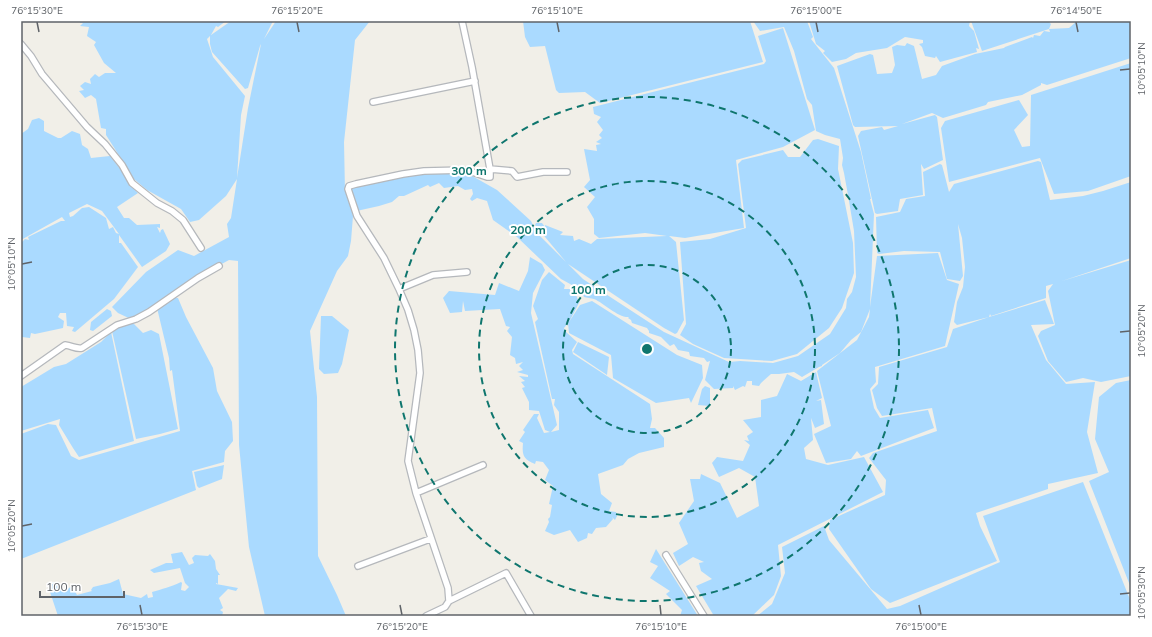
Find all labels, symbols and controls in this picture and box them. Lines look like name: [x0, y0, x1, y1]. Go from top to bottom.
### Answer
text: 76°15'30"E: [11, 4, 63, 17]
text: 76°15'20"E: [271, 4, 323, 17]
text: 76°15'10"E: [531, 4, 583, 17]
text: 76°15'00"E: [790, 4, 842, 17]
text: 76°14'50"E: [1050, 4, 1102, 17]
text: 10°05'10"N: [1135, 42, 1148, 96]
text: 300 m: [451, 163, 487, 178]
text: 200 m: [510, 222, 546, 237]
text: 10°05'10"N: [5, 237, 18, 291]
text: 100 m: [570, 282, 606, 297]
text: 10°05'20"N: [1135, 304, 1148, 358]
centre of rings: [640, 342, 654, 356]
text: 10°05'20"N: [5, 499, 18, 553]
text: 10°05'30"N: [1135, 566, 1148, 620]
scale bar: [40, 573, 124, 599]
text: 100 m: [46, 579, 81, 594]
text: 76°15'30"E: [116, 620, 168, 633]
text: 76°15'20"E: [376, 620, 428, 633]
text: 76°15'10"E: [635, 620, 687, 633]
text: 76°15'00"E: [895, 620, 947, 633]

